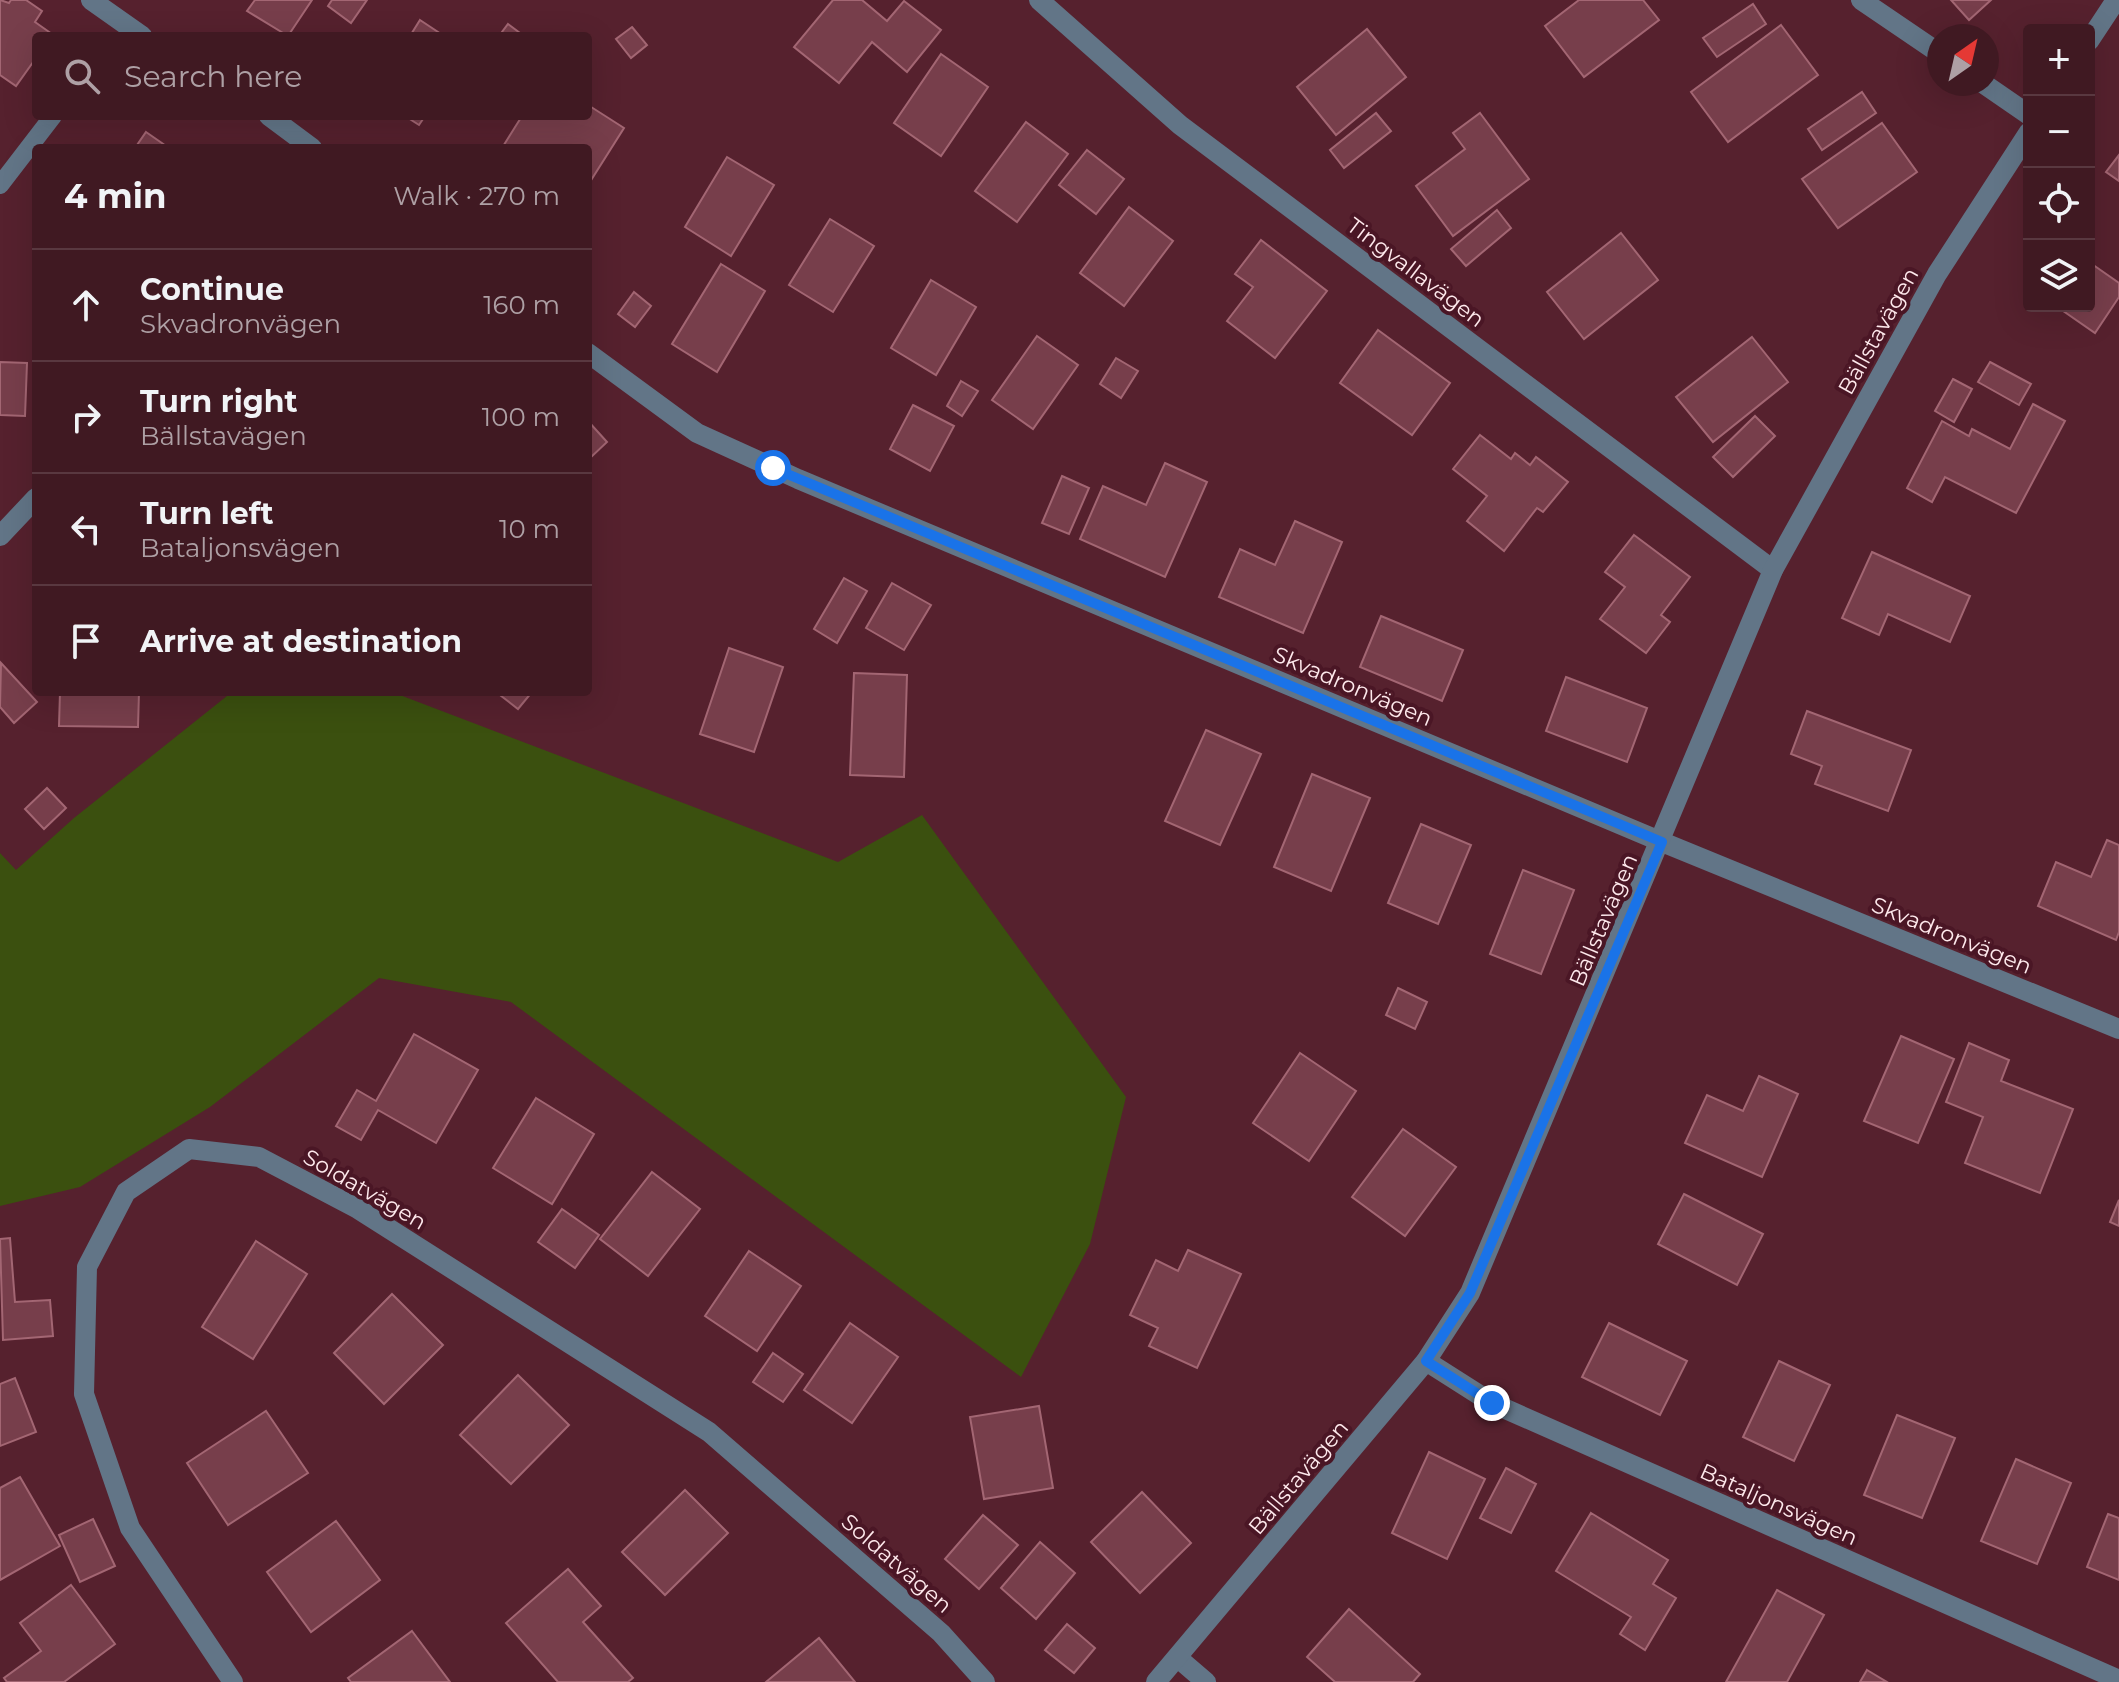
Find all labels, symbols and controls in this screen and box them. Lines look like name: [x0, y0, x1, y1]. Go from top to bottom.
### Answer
north arrow: [1927, 24, 1999, 96]
map controls: [2023, 24, 2095, 312]
button: +: [2023, 24, 2095, 96]
search box: [32, 32, 592, 120]
icon: search: [60, 54, 104, 98]
text: Search here: [124, 58, 302, 95]
button: −: [2023, 96, 2095, 168]
button: locate: [2023, 168, 2095, 240]
text: 4 min: [64, 175, 166, 217]
text: Walk · 270 m: [393, 180, 560, 212]
street label: Tingvallavägen: [1342, 212, 1490, 333]
button: layers: [2023, 240, 2095, 312]
street label: Bällstavägen: [1832, 263, 1924, 399]
text: Continue: [140, 271, 284, 308]
icon: ahead: [64, 283, 108, 327]
text: 160 m: [483, 289, 560, 321]
text: Skvadronvägen: [140, 308, 341, 340]
text: Turn right: [140, 383, 297, 420]
icon: right: [64, 395, 108, 439]
text: 100 m: [482, 401, 560, 433]
text: Bällstavägen: [140, 420, 307, 452]
route start: [755, 450, 791, 486]
text: Turn left: [140, 495, 273, 532]
icon: left: [64, 507, 108, 551]
text: 10 m: [499, 513, 560, 545]
text: Bataljonsvägen: [140, 532, 341, 564]
icon: arrive: [64, 619, 108, 663]
text: Arrive at destination: [140, 623, 462, 660]
street label: Skvadronvägen: [1269, 641, 1436, 732]
street label: Bällstavägen: [1563, 850, 1643, 990]
street label: Skvadronvägen: [1868, 891, 2036, 980]
street label: Soldatvägen: [298, 1143, 431, 1236]
route end: [1474, 1385, 1510, 1421]
street label: Bällstavägen: [1243, 1415, 1354, 1540]
street label: Bataljonsvägen: [1696, 1458, 1862, 1551]
street label: Soldatvägen: [836, 1508, 957, 1619]

